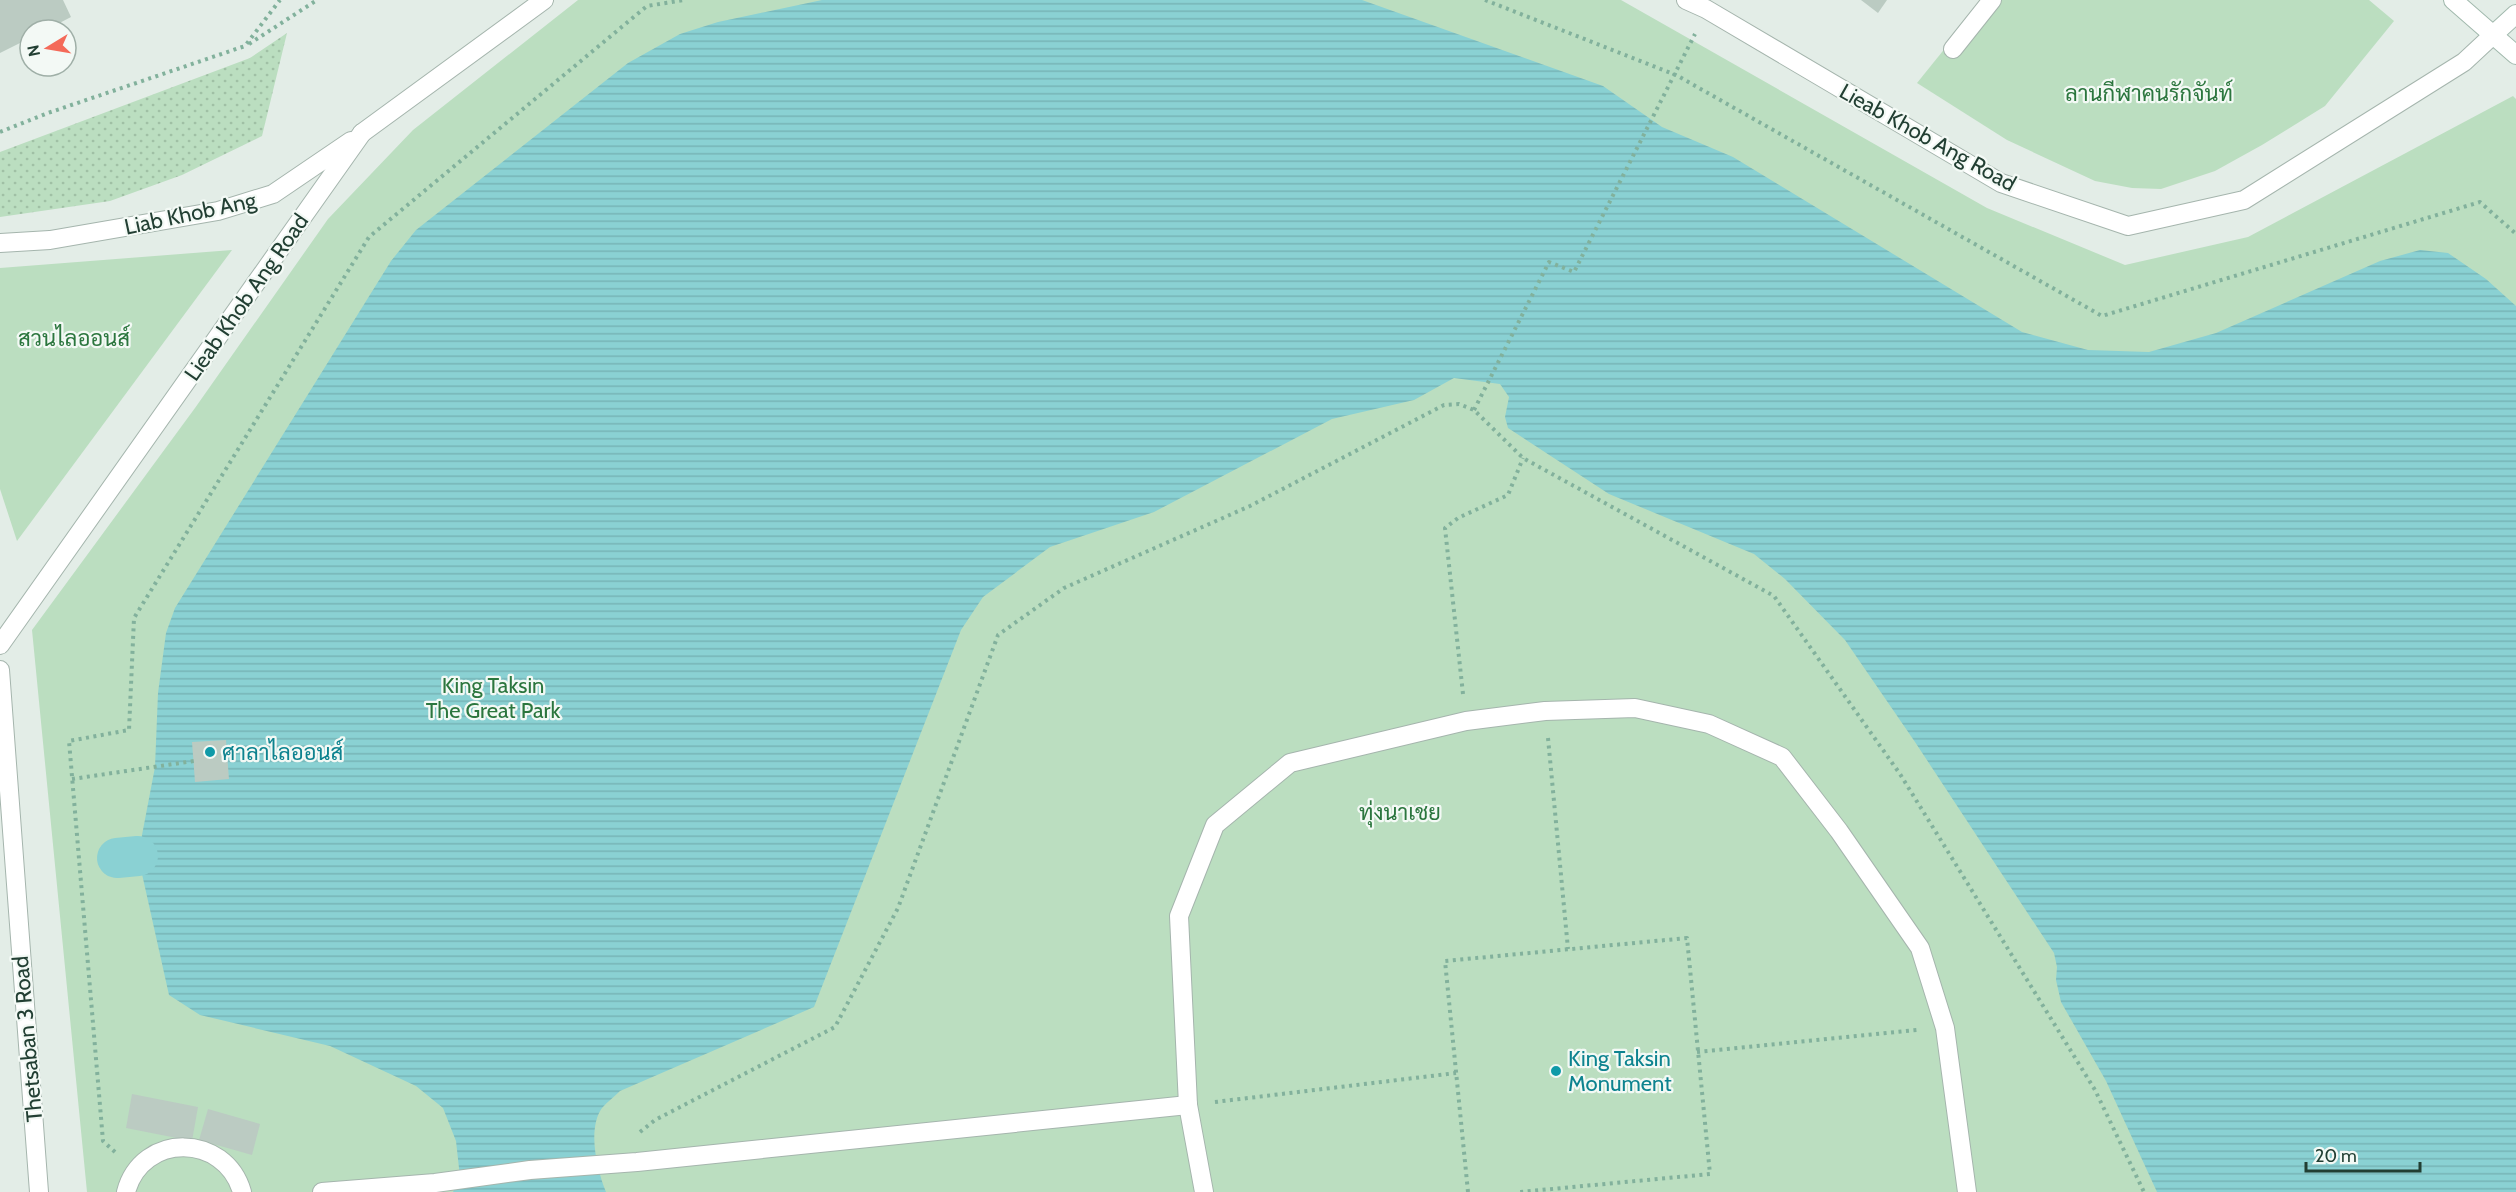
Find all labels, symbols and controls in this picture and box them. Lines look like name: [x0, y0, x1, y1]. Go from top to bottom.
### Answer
north arrow: [18, 18, 78, 78]
text: N: [23, 43, 44, 58]
street label: Lieab Khob Ang Road: [1835, 78, 2021, 197]
park label: ลานกีฬาคนรักจันท์: [2065, 79, 2233, 107]
street label: Liab Khob Ang: [122, 186, 259, 241]
street label: Lieab Khob Ang Road: [179, 209, 314, 386]
park label: สวนไลออนส์: [18, 324, 130, 352]
park label: King Taksin The Great Park: [426, 672, 560, 724]
place label: ศาลาไลออนส์: [222, 738, 343, 766]
marker: ศาลาไลออนส์: [203, 745, 217, 759]
park label: ทุ่งนาเชย: [1359, 799, 1441, 828]
street label: Thetsaban 3 Road: [7, 955, 48, 1123]
place label: King Taksin Monument: [1568, 1045, 1672, 1097]
marker: King Taksin Monument: [1549, 1064, 1563, 1078]
scale bar: [2306, 1135, 2420, 1173]
text: 20 m: [2315, 1145, 2357, 1167]

